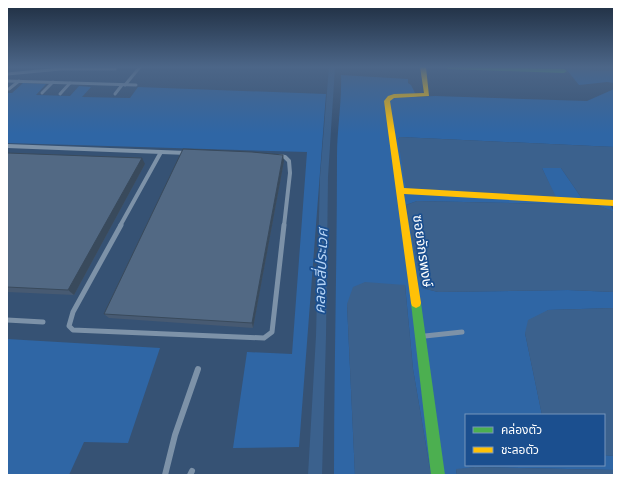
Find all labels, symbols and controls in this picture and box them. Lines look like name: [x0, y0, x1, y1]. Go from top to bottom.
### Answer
street label: ซอยจักรพงษ์: [410, 214, 436, 288]
water label: คลองสี่ประเวศ: [309, 226, 332, 314]
legend: [465, 414, 605, 466]
text: คล่องตัว: [501, 423, 542, 437]
text: ชะลอตัว: [501, 443, 539, 457]

